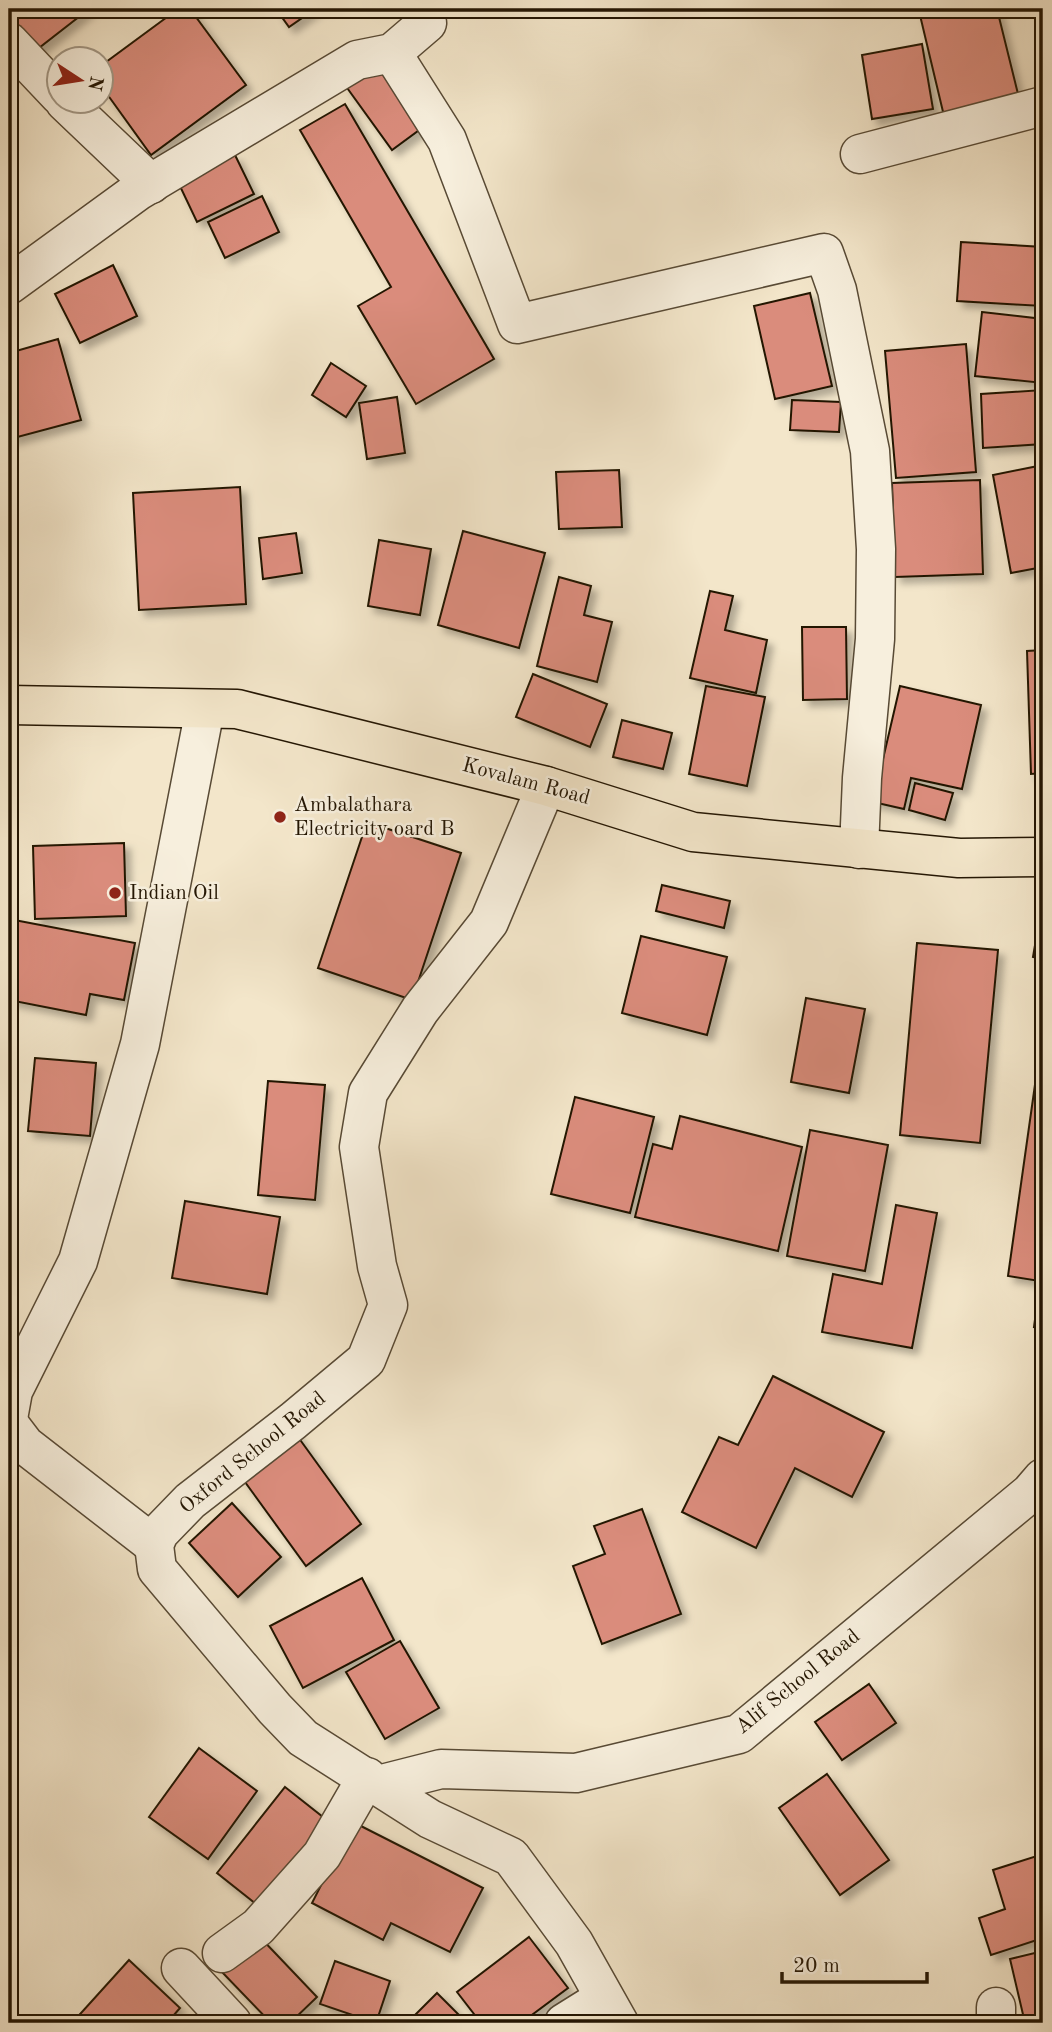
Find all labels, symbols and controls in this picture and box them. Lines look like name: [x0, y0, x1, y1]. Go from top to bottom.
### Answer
north arrow: [46, 46, 116, 116]
text: N: [83, 74, 105, 93]
street label: Kovalam Road: [460, 755, 592, 809]
place label: Ambalathara Electricity oard B: [294, 795, 455, 840]
marker: Ambalathara Electricity oard B: [272, 809, 288, 825]
place label: Indian Oil: [129, 883, 219, 904]
marker: Indian Oil: [107, 885, 123, 901]
street label: Oxford School Road: [176, 1388, 330, 1518]
street label: Alif School Road: [732, 1626, 864, 1738]
scale bar: [782, 1941, 928, 1985]
text: 20 m: [793, 1956, 840, 1977]

